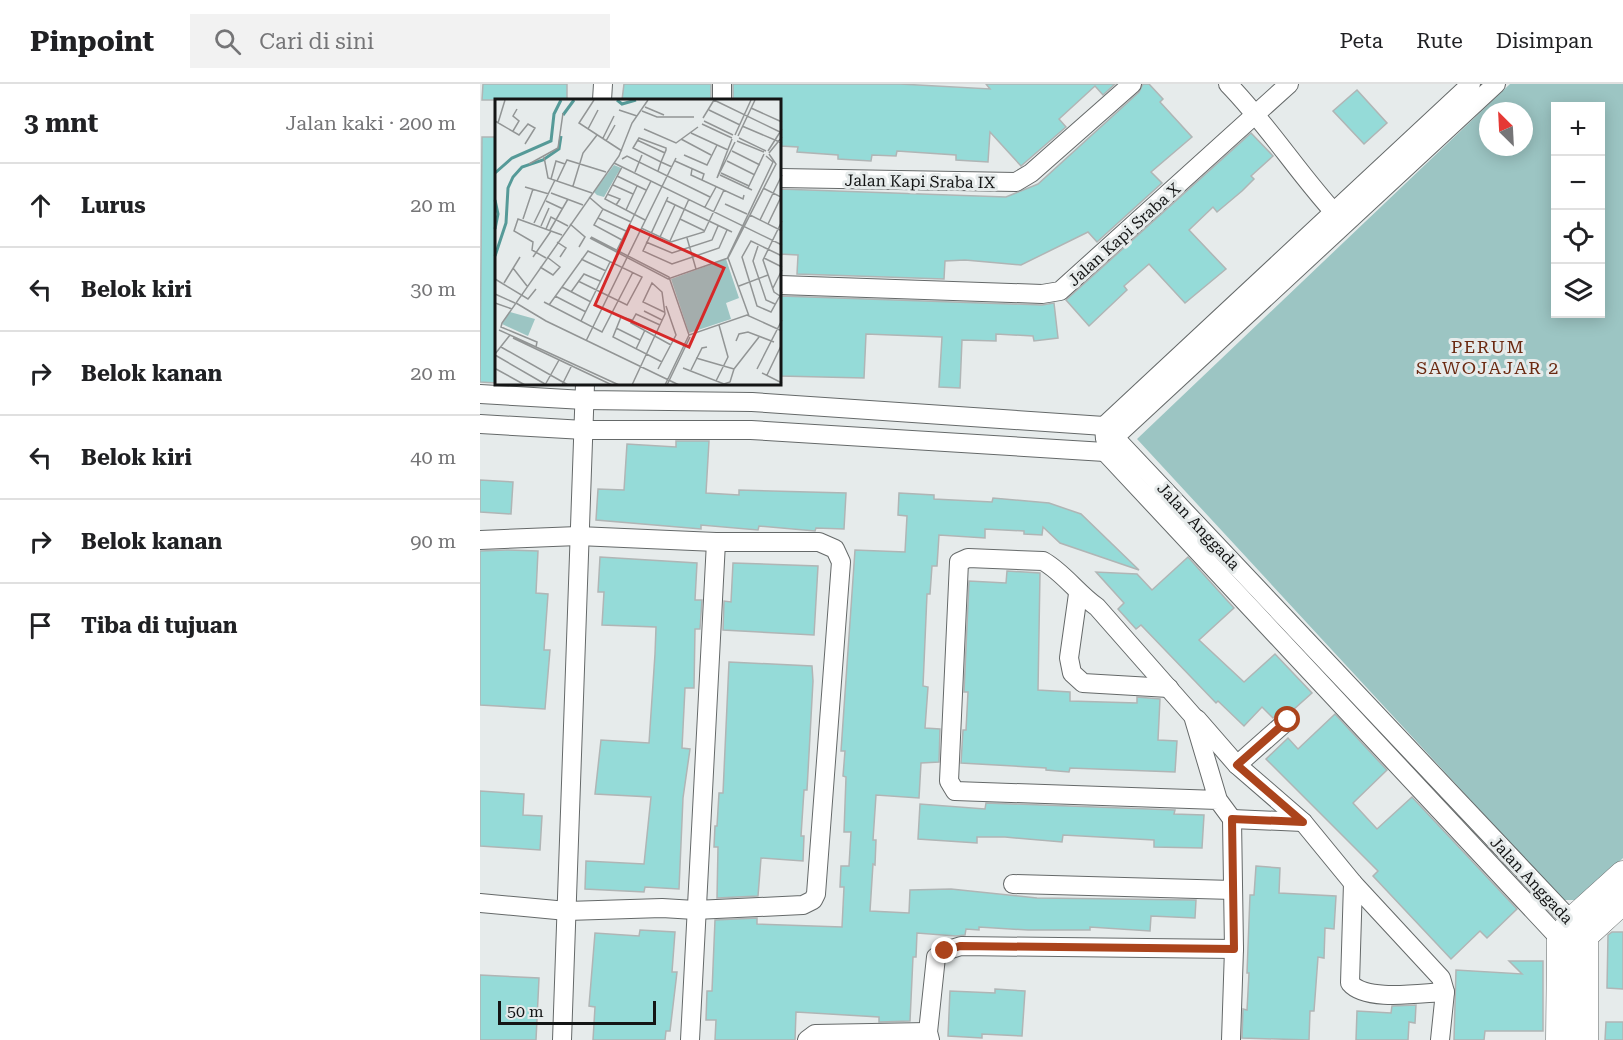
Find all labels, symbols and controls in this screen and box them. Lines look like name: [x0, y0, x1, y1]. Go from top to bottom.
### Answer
search box: [190, 14, 610, 68]
text: Pinpoint: [30, 25, 154, 58]
icon: search: [211, 25, 244, 58]
text: Cari di sini: [259, 29, 374, 54]
text: Peta: [1340, 29, 1383, 53]
text: Rute: [1416, 29, 1463, 53]
text: Disimpan: [1496, 29, 1593, 53]
inset map: [495, 99, 782, 386]
north arrow: [1479, 102, 1533, 156]
map controls: [1551, 102, 1605, 318]
button: +: [1551, 102, 1605, 156]
text: 3 mnt: [24, 108, 98, 138]
text: Jalan kaki · 200 m: [285, 111, 456, 135]
button: −: [1551, 156, 1605, 210]
street label: Jalan Kapi Sraba IX: [844, 171, 996, 192]
street label: Jalan Kapi Sraba X: [1064, 179, 1185, 290]
icon: ahead: [24, 189, 57, 222]
text: Lurus: [81, 193, 146, 218]
text: 20 m: [410, 193, 456, 217]
button: locate: [1551, 210, 1605, 264]
button: layers: [1551, 264, 1605, 318]
icon: left: [24, 273, 57, 306]
text: Belok kiri: [81, 277, 192, 302]
text: 30 m: [410, 277, 456, 301]
district label: PERUM SAWOJAJAR 2: [1416, 336, 1560, 378]
icon: right: [24, 357, 57, 390]
text: Belok kanan: [81, 361, 222, 386]
text: 20 m: [410, 361, 456, 385]
icon: left: [24, 441, 57, 474]
text: Belok kiri: [81, 445, 192, 470]
text: 40 m: [410, 445, 456, 469]
street label: Jalan Anggada: [1153, 479, 1244, 574]
icon: right: [24, 525, 57, 558]
text: Belok kanan: [81, 529, 222, 554]
text: 90 m: [410, 529, 456, 553]
icon: arrive: [24, 609, 57, 642]
text: Tiba di tujuan: [81, 613, 237, 638]
route start: [1274, 706, 1300, 732]
street label: Jalan Anggada: [1486, 833, 1577, 928]
route end: [931, 937, 957, 963]
scale bar: [498, 998, 656, 1026]
text: 50 m: [507, 1002, 544, 1021]

